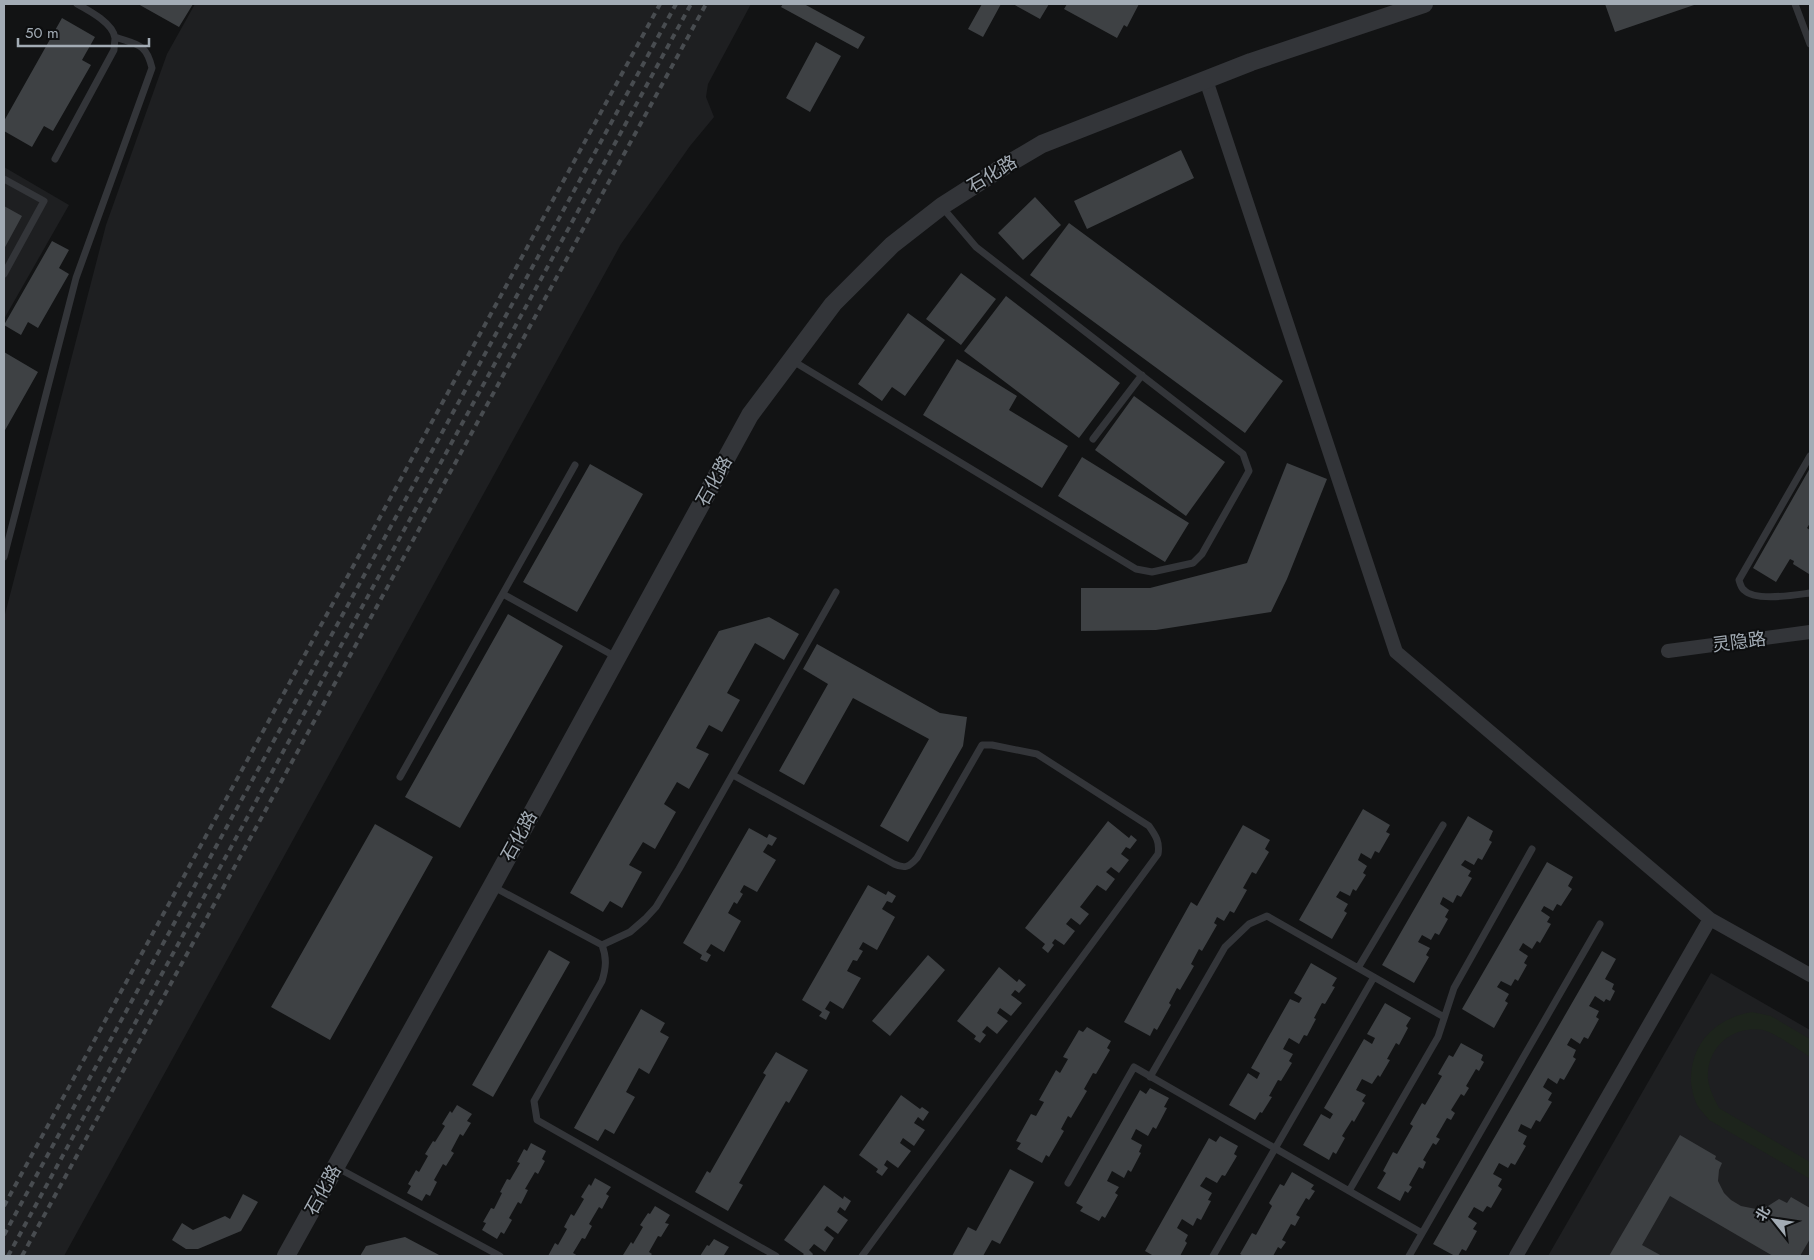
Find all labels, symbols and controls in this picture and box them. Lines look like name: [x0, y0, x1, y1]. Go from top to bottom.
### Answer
scale bar: [18, 15, 149, 47]
text: 50 m: [25, 22, 59, 44]
street label: 石化路: [962, 149, 1022, 199]
street label: 石化路: [690, 451, 738, 511]
street label: 灵隐路: [1711, 626, 1767, 658]
street label: 石化路: [495, 806, 543, 866]
street label: 石化路: [299, 1160, 347, 1220]
north arrow: [1749, 1195, 1799, 1245]
text: 北: [1751, 1202, 1775, 1225]

